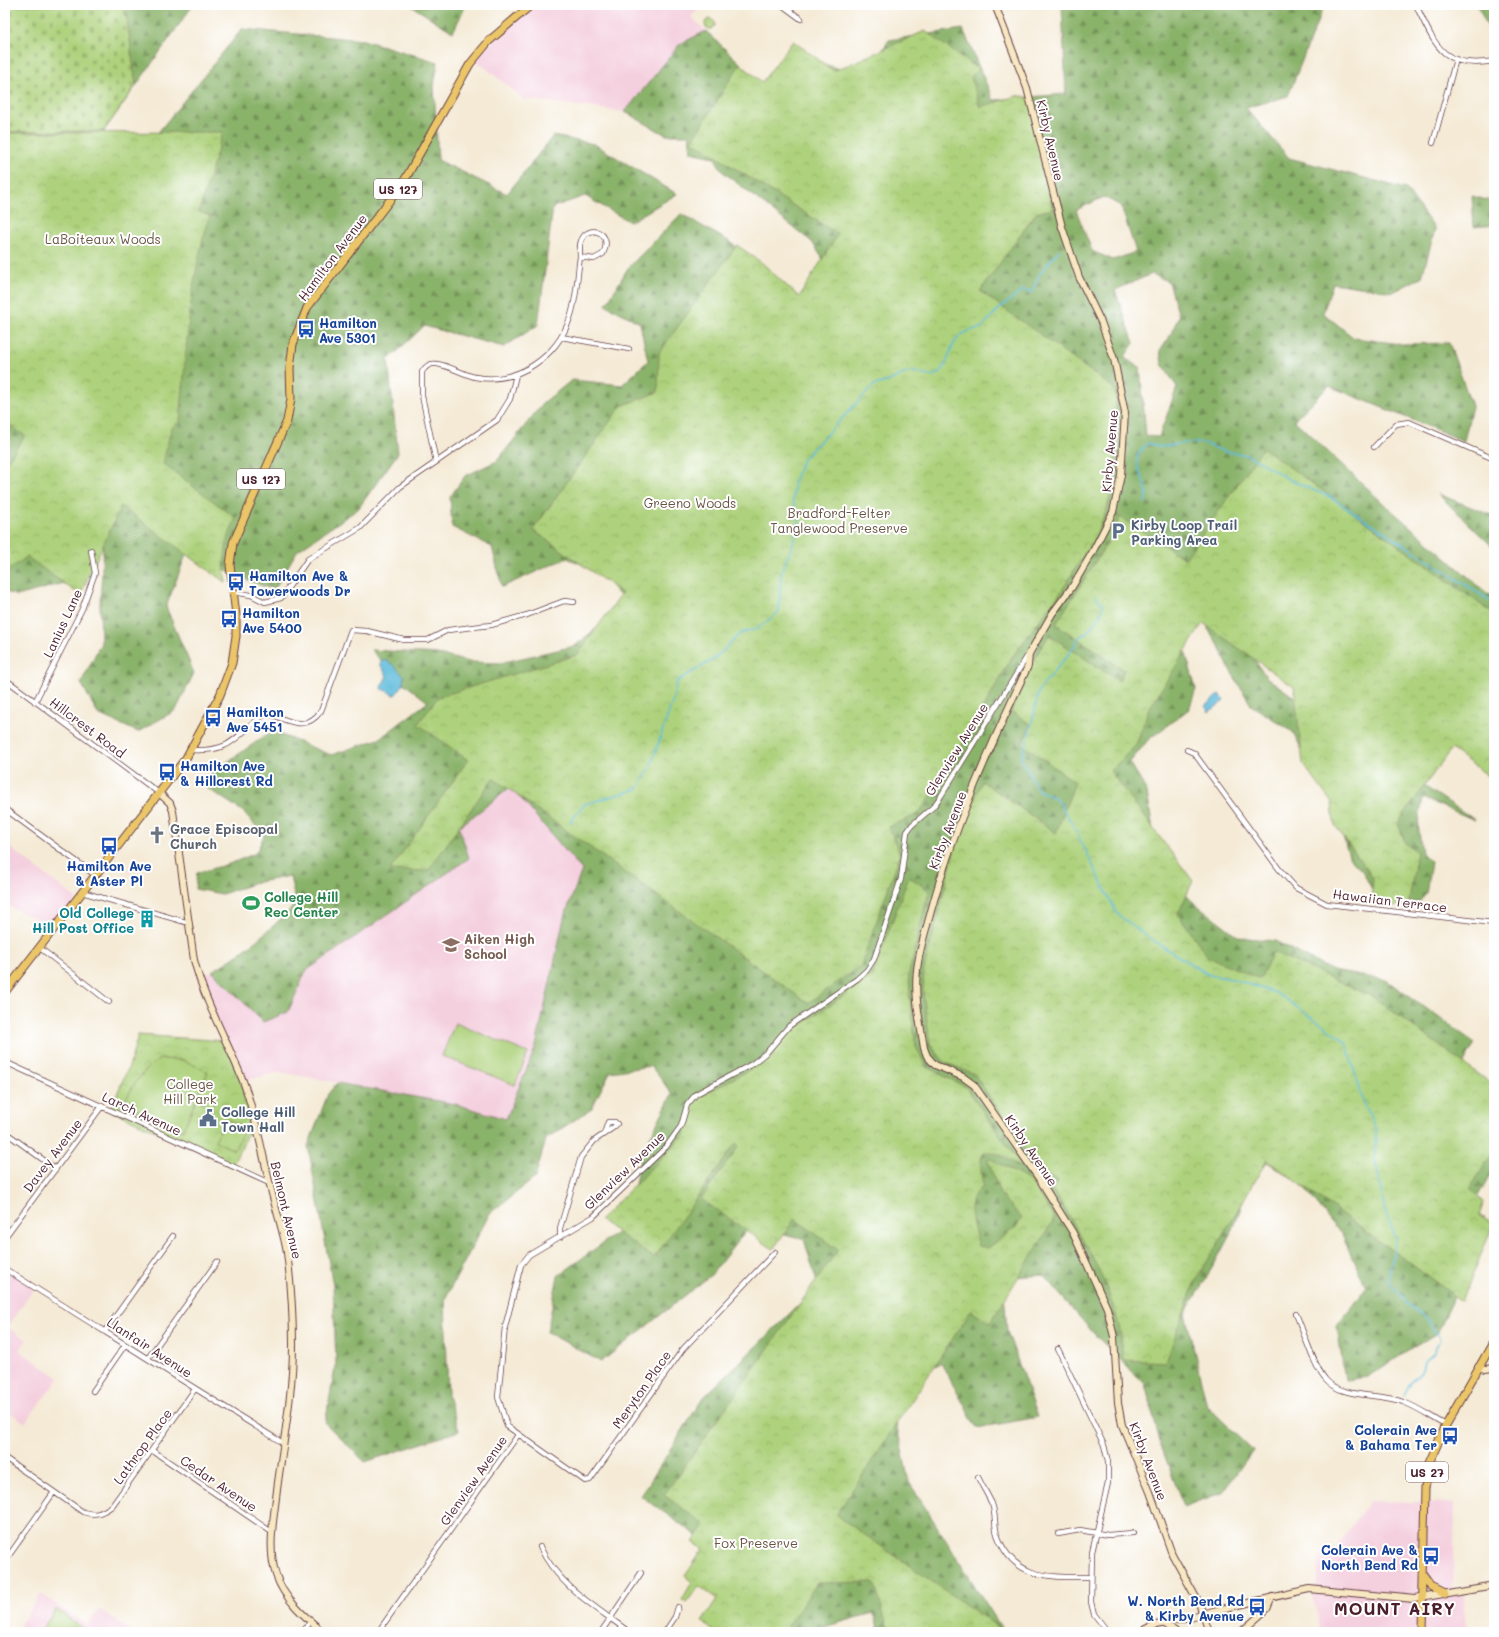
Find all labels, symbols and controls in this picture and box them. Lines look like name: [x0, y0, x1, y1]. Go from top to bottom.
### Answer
street label: Kirby Avenue: [1033, 98, 1069, 182]
road number: US 127: [374, 179, 422, 199]
street label: Hamilton Avenue: [294, 210, 370, 304]
park label: LaBoiteaux Woods: [45, 230, 161, 247]
place label: Hamilton Ave 5301: [319, 314, 377, 346]
bus stop icon: Hamilton Ave 5301: [296, 319, 316, 339]
street label: Kirby Avenue: [1097, 409, 1121, 493]
road number: US 127: [237, 469, 285, 489]
park label: Greeno Woods: [644, 494, 736, 511]
park label: Bradford-Felter Tanglewood Preserve: [770, 504, 908, 536]
place label: Kirby Loop Trail Parking Area: [1131, 516, 1237, 548]
parking icon: Kirby Loop Trail Parking Area: [1108, 521, 1128, 541]
place label: Hamilton Ave & Towerwoods Dr: [249, 567, 351, 599]
bus stop icon: Hamilton Ave & Towerwoods Dr: [226, 572, 246, 592]
street label: Lanius Lane: [39, 586, 85, 660]
place label: Hamilton Ave 5400: [242, 604, 302, 636]
bus stop icon: Hamilton Ave 5400: [219, 609, 239, 629]
street label: Hillcrest Road: [47, 693, 129, 761]
street label: Glenview Avenue: [921, 699, 991, 799]
place label: Hamilton Ave 5451: [226, 703, 284, 735]
bus stop icon: Hamilton Ave 5451: [203, 708, 223, 728]
place label: Hamilton Ave & Hillcrest Rd: [180, 757, 273, 789]
bus stop icon: Hamilton Ave & Hillcrest Rd: [157, 762, 177, 782]
street label: Kirby Avenue: [924, 788, 970, 872]
place label: Grace Episcopal Church: [170, 820, 278, 852]
church icon: Grace Episcopal Church: [147, 825, 167, 845]
bus stop icon: Hamilton Ave & Aster Pl: [99, 836, 119, 856]
place label: Hamilton Ave & Aster Pl: [66, 857, 152, 889]
street label: Hawaiian Terrace: [1332, 885, 1448, 915]
place label: College Hill Rec Center: [264, 888, 339, 920]
sports icon: College Hill Rec Center: [241, 893, 261, 913]
place label: Old College Hill Post Office: [32, 904, 134, 936]
building icon: Old College Hill Post Office: [137, 909, 157, 929]
place label: Aiken High School: [464, 930, 535, 962]
school or university icon: Aiken High School: [441, 935, 461, 955]
park label: College Hill Park: [163, 1075, 217, 1107]
street label: Larch Avenue: [100, 1087, 184, 1139]
place label: College Hill Town Hall: [221, 1103, 295, 1135]
public building icon: College Hill Town Hall: [198, 1108, 218, 1128]
street label: Kirby Avenue: [1002, 1111, 1062, 1189]
street label: Davey Avenue: [19, 1115, 85, 1195]
street label: Glenview Avenue: [580, 1127, 668, 1213]
street label: Belmont Avenue: [268, 1160, 306, 1260]
street label: Llanfair Avenue: [104, 1313, 196, 1381]
street label: Meryton Place: [608, 1347, 674, 1431]
street label: Lathrop Place: [109, 1405, 175, 1487]
street label: Kirby Avenue: [1126, 1419, 1172, 1503]
place label: Colerain Ave & Bahama Ter: [1345, 1421, 1437, 1453]
bus stop icon: Colerain Ave & Bahama Ter: [1440, 1426, 1460, 1446]
street label: Glenview Avenue: [436, 1432, 510, 1528]
street label: Cedar Avenue: [177, 1451, 261, 1515]
road number: US 27: [1406, 1462, 1448, 1482]
park label: Fox Preserve: [714, 1534, 798, 1551]
place label: Colerain Ave & North Bend Rd: [1321, 1541, 1418, 1573]
bus stop icon: Colerain Ave & North Bend Rd: [1421, 1546, 1441, 1566]
place label: W. North Bend Rd & Kirby Avenue: [1128, 1592, 1244, 1625]
bus stop icon: W. North Bend Rd & Kirby Avenue: [1247, 1597, 1267, 1617]
district label: MOUNT AIRY: [1334, 1597, 1456, 1619]

